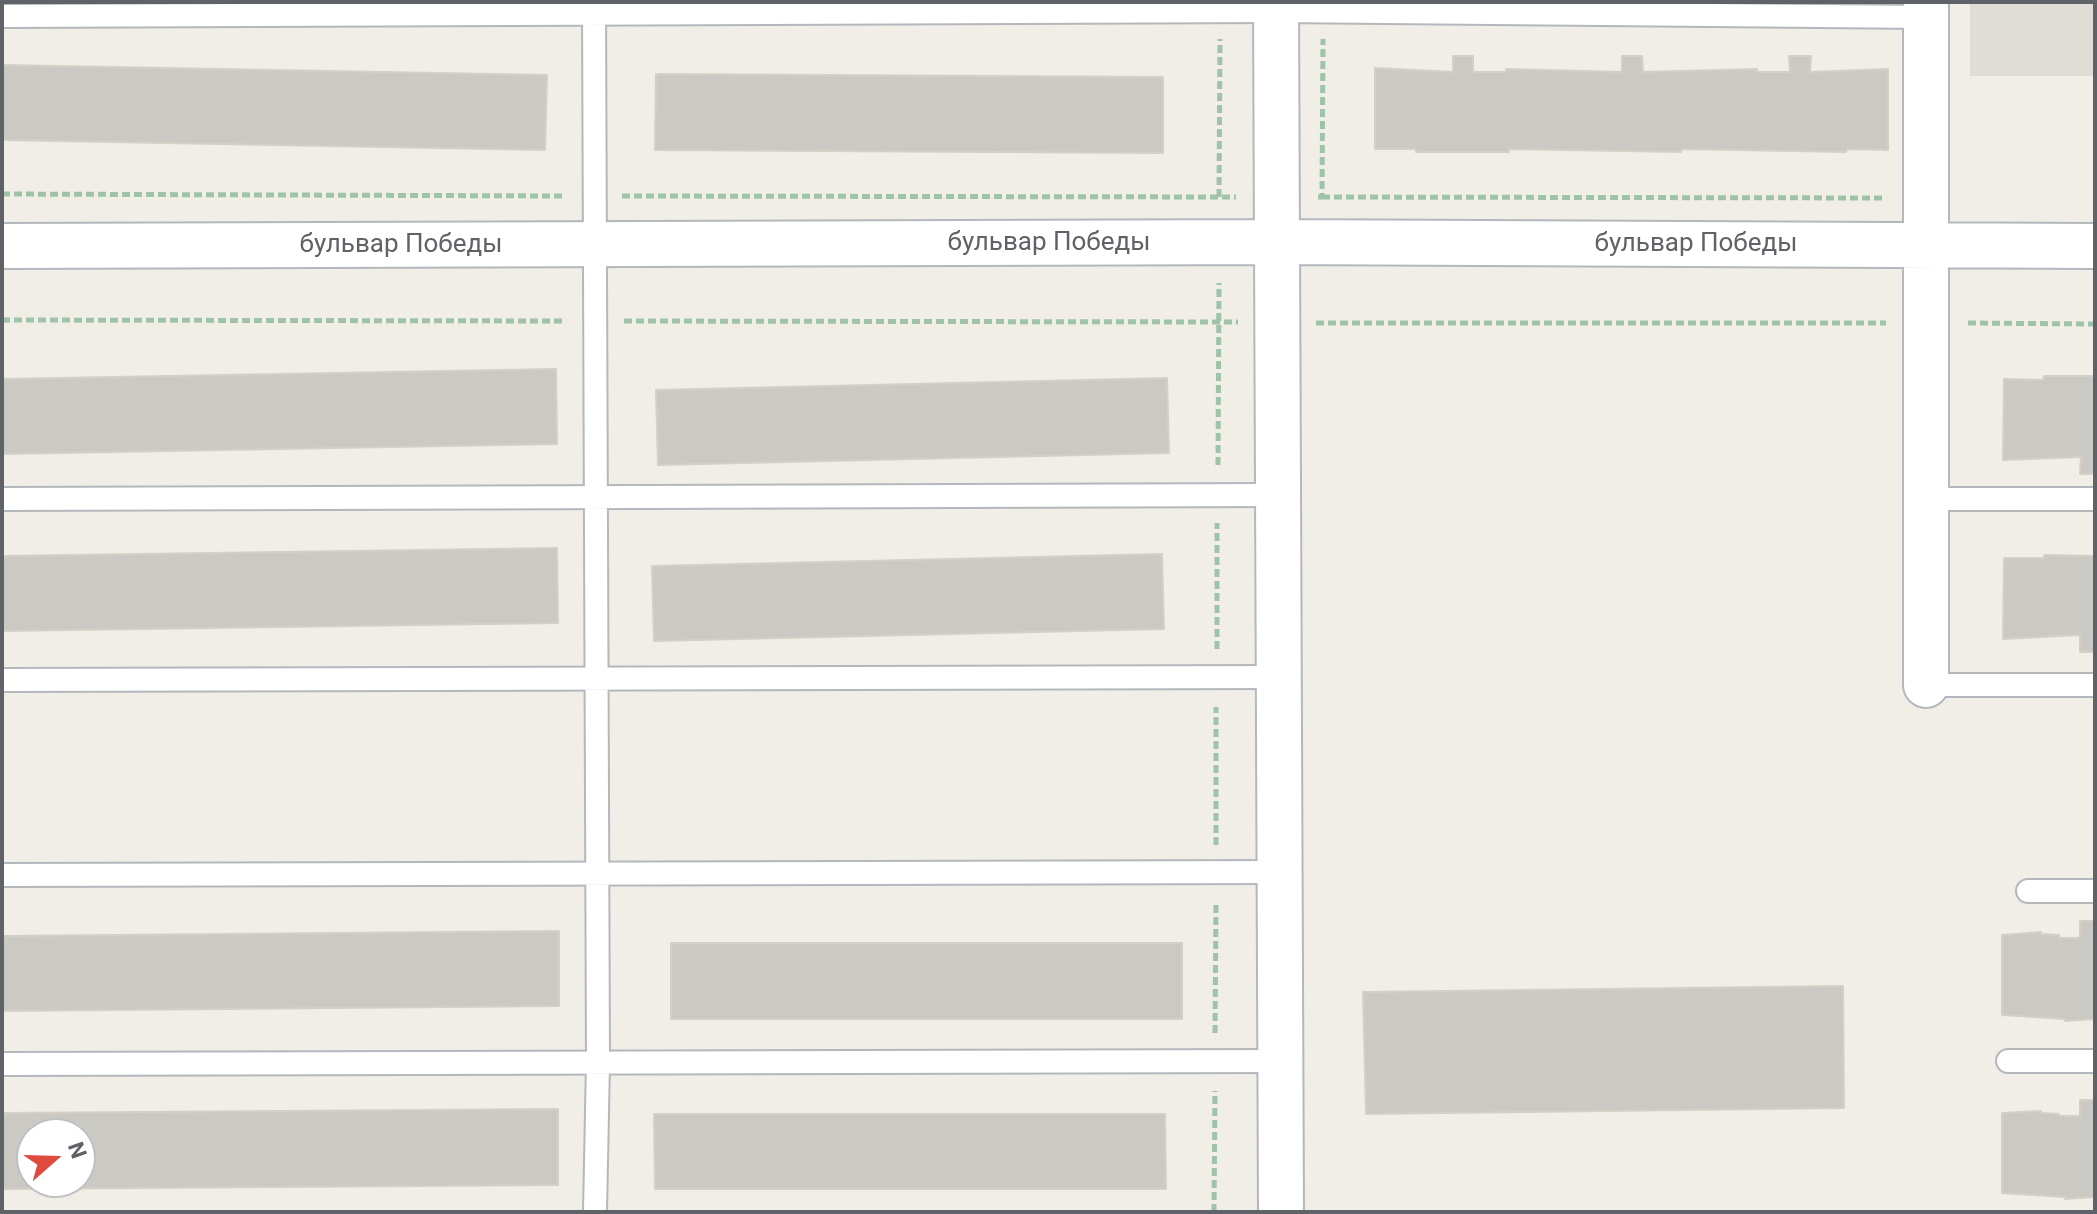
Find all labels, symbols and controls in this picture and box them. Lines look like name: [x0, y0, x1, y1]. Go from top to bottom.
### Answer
street label: бульвар Победы: [948, 227, 1150, 259]
street label: бульвар Победы: [1595, 228, 1797, 260]
street label: бульвар Победы: [300, 229, 502, 261]
north arrow: [16, 1118, 96, 1198]
text: N: [63, 1139, 92, 1162]

